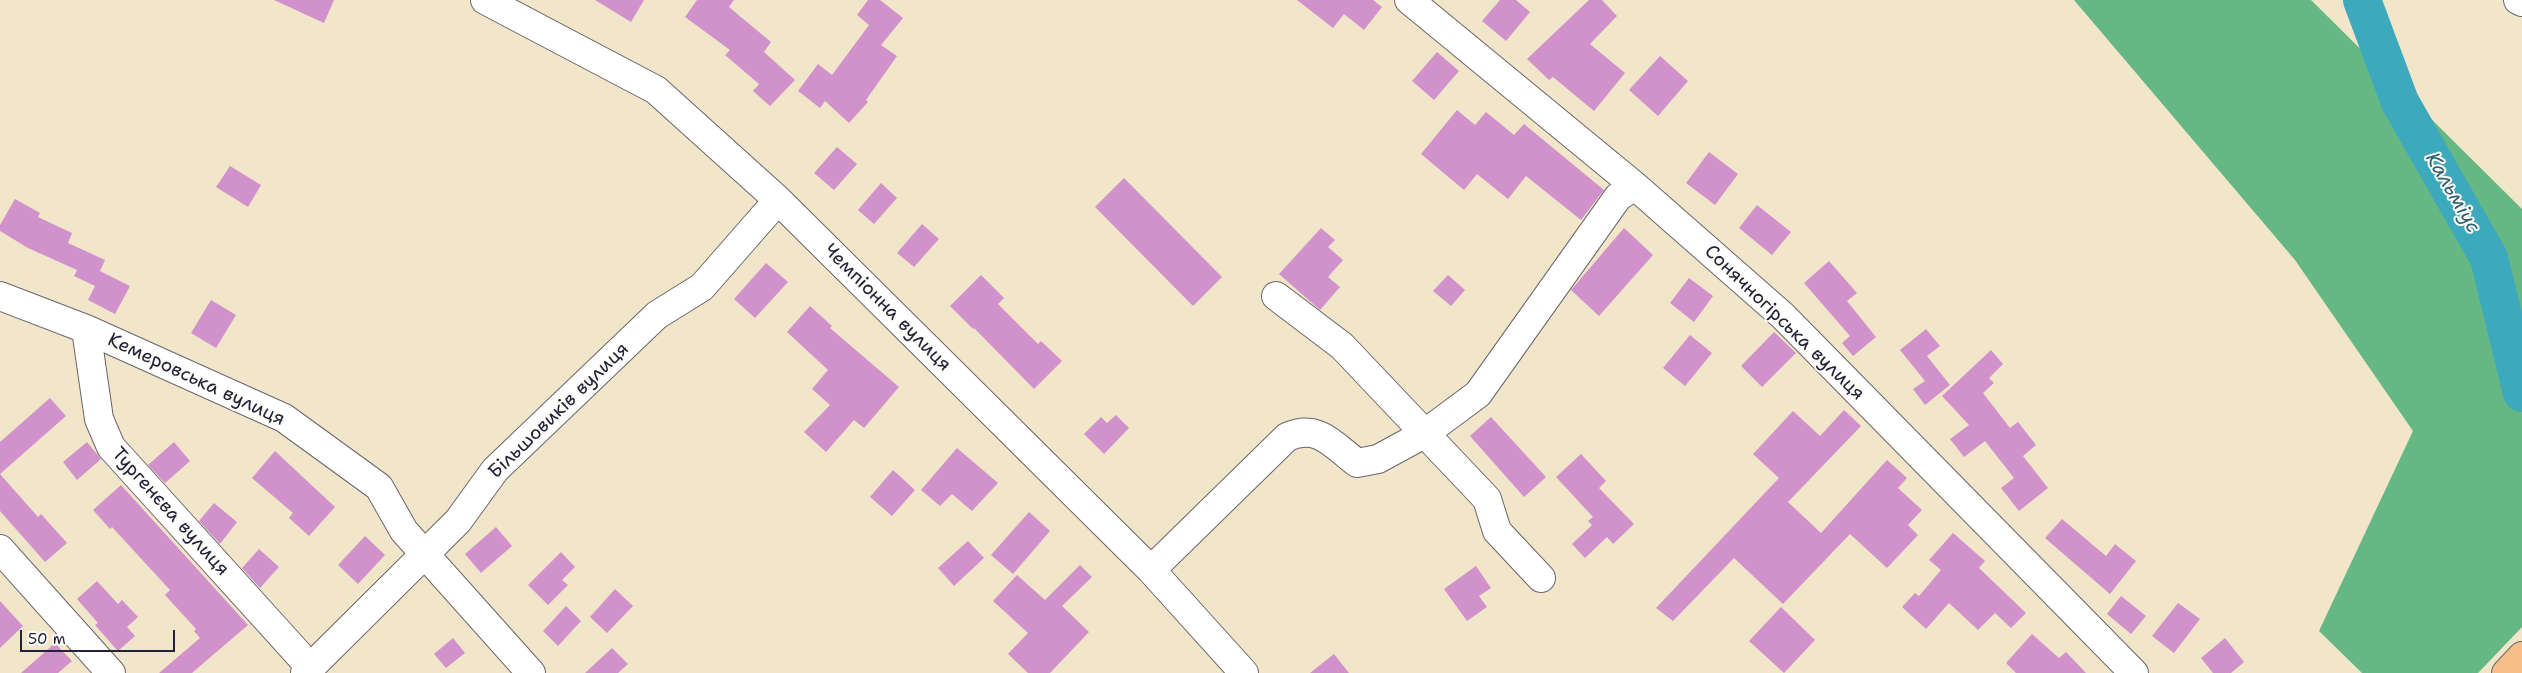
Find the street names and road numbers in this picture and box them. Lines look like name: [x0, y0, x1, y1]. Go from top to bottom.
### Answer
street label: Чемпіонна вулиця: [818, 239, 956, 377]
street label: Сонячногірська вулиця: [1699, 241, 1869, 405]
street label: Кемеровська вулиця: [104, 329, 288, 431]
street label: Більшовиків вулиця: [484, 338, 634, 484]
street label: Тургенєва вулиця: [106, 443, 234, 581]

